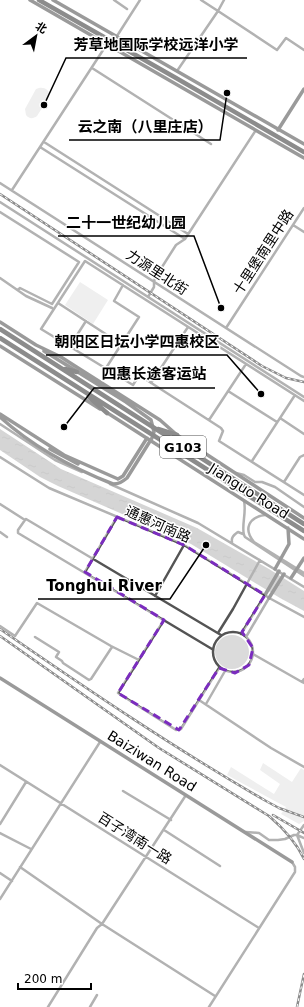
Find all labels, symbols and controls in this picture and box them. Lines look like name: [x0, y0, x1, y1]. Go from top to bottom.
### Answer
north arrow: [16, 16, 56, 56]
text: 北: [33, 20, 49, 36]
callout: 芳草地国际学校远洋小学: [66, 31, 247, 58]
text: 芳草地国际学校远洋小学: [73, 36, 239, 54]
callout: 云之南（八里庄店）: [69, 113, 220, 140]
text: 云之南（八里庄店）: [77, 118, 213, 136]
street label: 十里堡南里中路: [230, 207, 296, 297]
callout: 二十一世纪幼儿园: [58, 209, 194, 236]
text: 二十一世纪幼儿园: [66, 214, 186, 232]
street label: 力源里北街: [123, 246, 191, 298]
callout: 朝阳区日坛小学四惠校区: [46, 328, 227, 355]
text: 朝阳区日坛小学四惠校区: [54, 333, 220, 351]
callout: 四惠长途客运站: [94, 361, 215, 388]
text: 四惠长途客运站: [101, 365, 207, 383]
road number: G103: [160, 436, 206, 458]
street label: Jianguo Road: [205, 459, 292, 522]
street label: 通惠河南路: [123, 502, 193, 546]
callout: Tonghui River: [38, 572, 170, 599]
text: Tonghui River: [46, 577, 162, 595]
street label: Baiziwan Road: [105, 727, 199, 795]
street label: 百子湾南一路: [95, 809, 175, 867]
scale bar: [18, 965, 91, 991]
text: 200 m: [24, 972, 62, 986]

